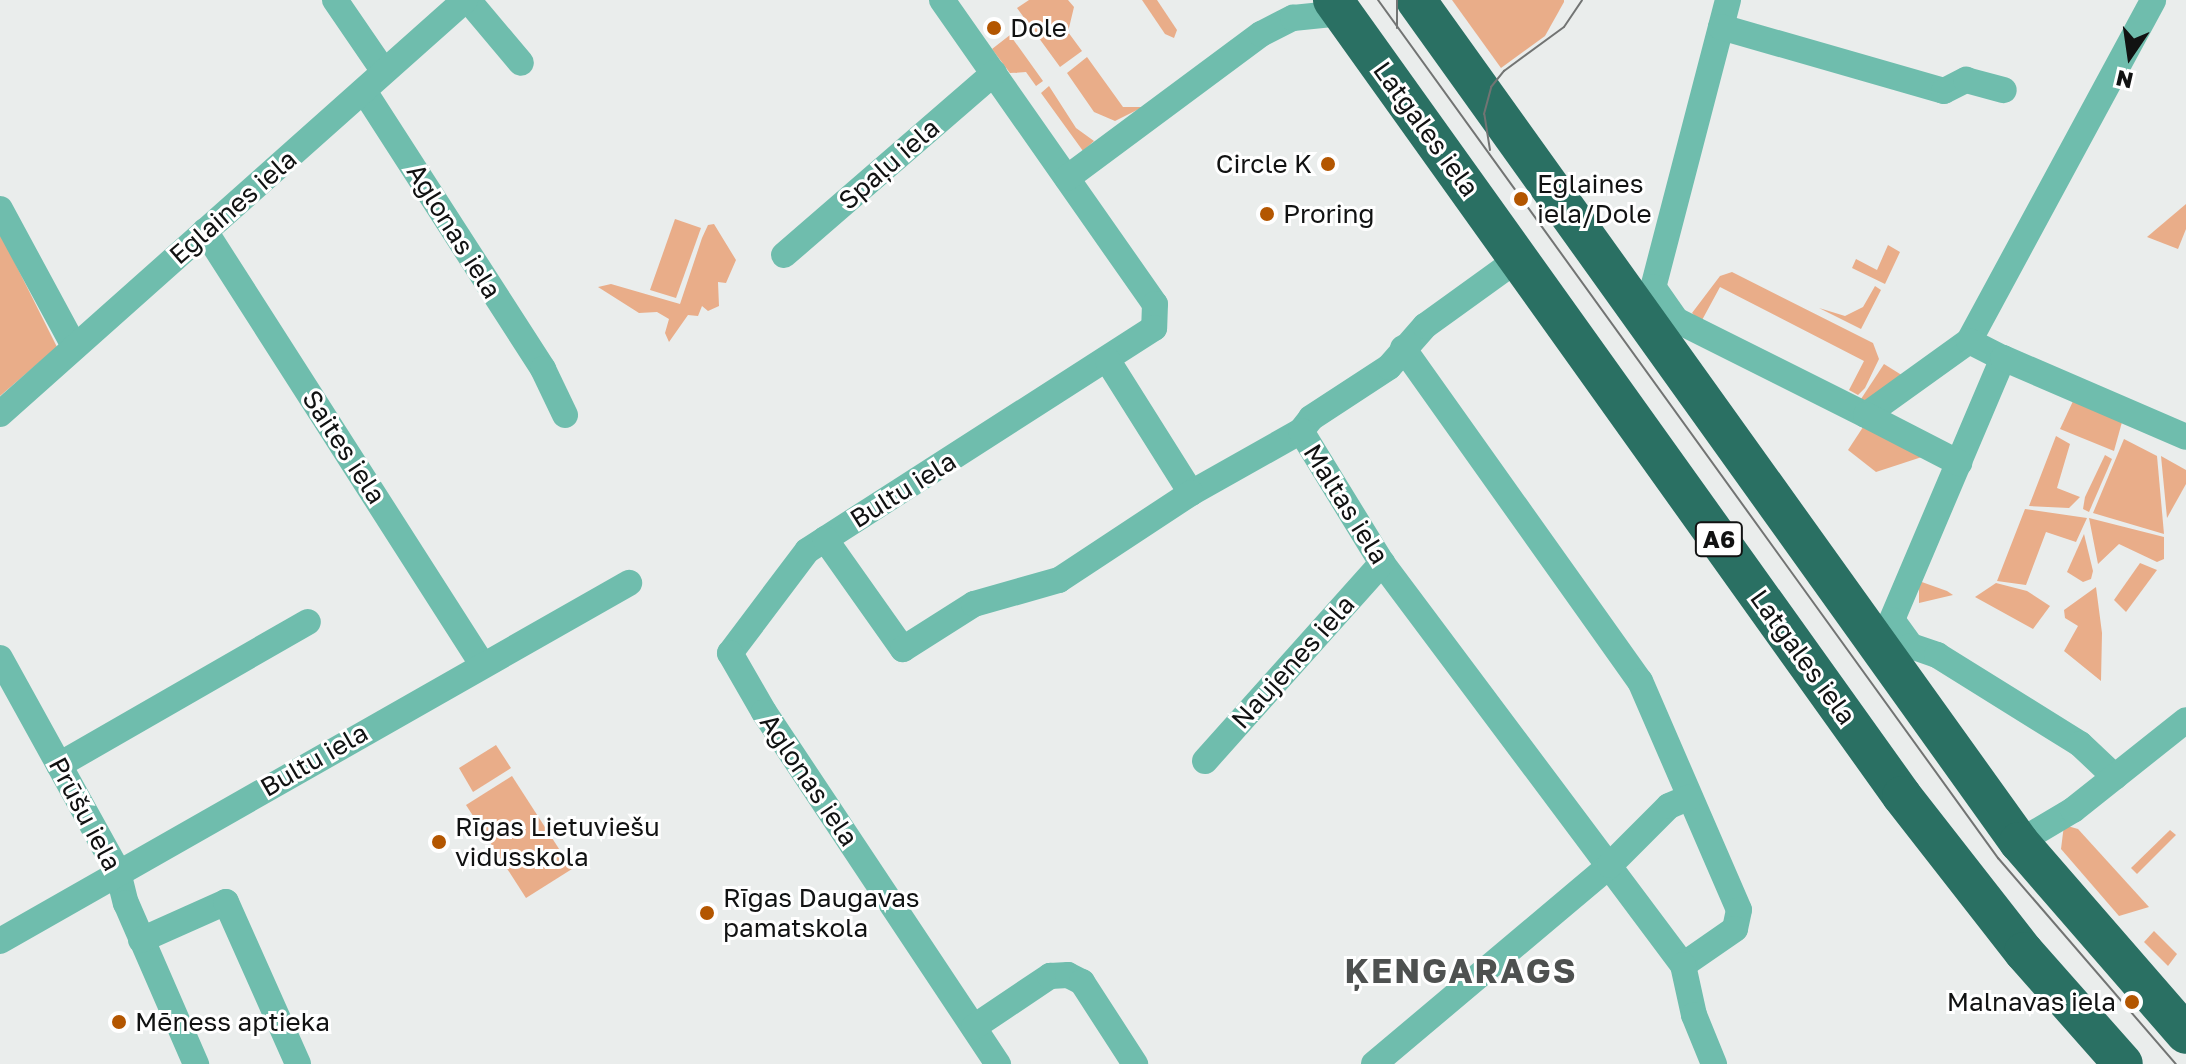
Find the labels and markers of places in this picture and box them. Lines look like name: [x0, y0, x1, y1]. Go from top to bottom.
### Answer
place label: Dole: [1010, 12, 1067, 44]
marker: Dole: [985, 19, 1003, 37]
place label: Circle K: [1216, 148, 1312, 180]
marker: Circle K: [1319, 155, 1337, 173]
place label: Eglaines iela/Dole: [1537, 168, 1651, 230]
marker: Eglaines iela/Dole: [1512, 190, 1530, 208]
place label: Proring: [1283, 198, 1375, 230]
marker: Proring: [1258, 205, 1276, 223]
place label: Rīgas Lietuviešu vidusskola: [455, 811, 660, 872]
marker: Rīgas Lietuviešu vidusskola: [430, 833, 448, 851]
place label: Rīgas Daugavas pamatskola: [723, 882, 920, 944]
marker: Rīgas Daugavas pamatskola: [698, 904, 716, 922]
place label: Malnavas iela: [1947, 986, 2116, 1018]
marker: Malnavas iela: [2123, 993, 2141, 1011]
place label: Mēness aptieka: [135, 1006, 330, 1038]
marker: Mēness aptieka: [110, 1013, 128, 1031]

